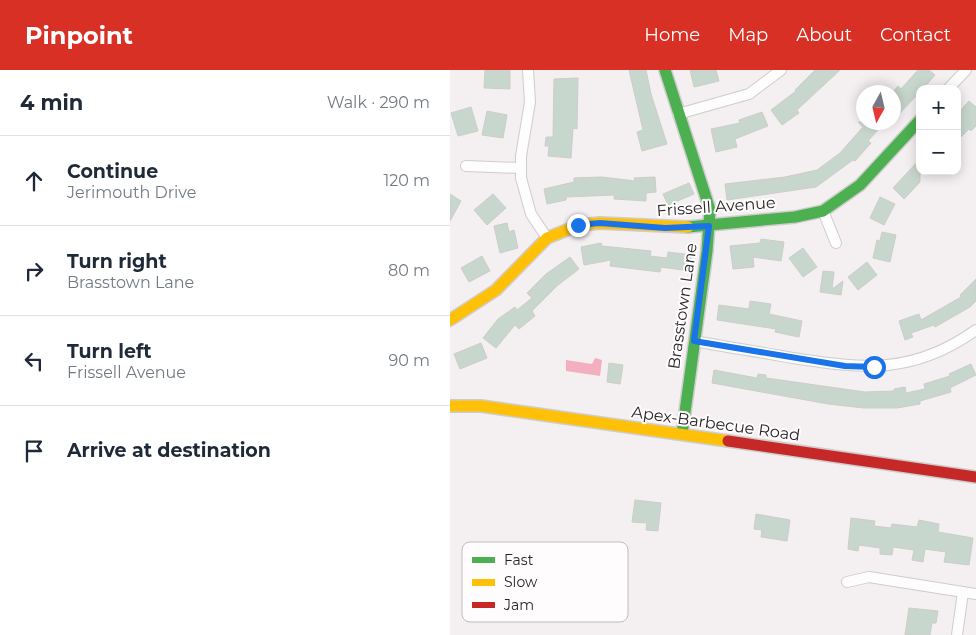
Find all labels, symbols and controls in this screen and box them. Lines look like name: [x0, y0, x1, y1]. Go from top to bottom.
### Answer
text: Pinpoint: [25, 21, 133, 50]
text: Home: [644, 24, 700, 46]
text: Map: [728, 24, 768, 46]
text: About: [796, 24, 852, 46]
text: Contact: [880, 24, 951, 46]
north arrow: [856, 85, 901, 130]
map controls: [916, 85, 961, 175]
button: +: [916, 85, 961, 130]
text: 4 min: [20, 90, 83, 115]
text: Walk · 290 m: [327, 93, 430, 112]
button: −: [916, 130, 961, 175]
text: Continue: [67, 160, 158, 183]
icon: ahead: [20, 167, 48, 195]
text: 120 m: [383, 171, 430, 190]
text: Jerimouth Drive: [67, 183, 196, 202]
street label: Frissell Avenue: [656, 193, 776, 220]
route end: [567, 214, 590, 237]
street label: Brasstown Lane: [664, 242, 701, 370]
text: Turn right: [67, 250, 167, 273]
icon: right: [20, 257, 48, 285]
text: 80 m: [388, 261, 430, 280]
text: Brasstown Lane: [67, 273, 194, 292]
text: Turn left: [67, 340, 152, 363]
icon: left: [20, 347, 48, 375]
text: 90 m: [388, 351, 430, 370]
route start: [863, 356, 886, 379]
text: Frissell Avenue: [67, 363, 186, 382]
street label: Apex-Barbecue Road: [631, 402, 801, 445]
icon: arrive: [20, 437, 48, 465]
text: Arrive at destination: [67, 439, 271, 462]
legend: [462, 542, 628, 622]
text: Fast: [504, 551, 534, 569]
text: Slow: [504, 573, 538, 591]
text: Jam: [503, 596, 534, 614]

